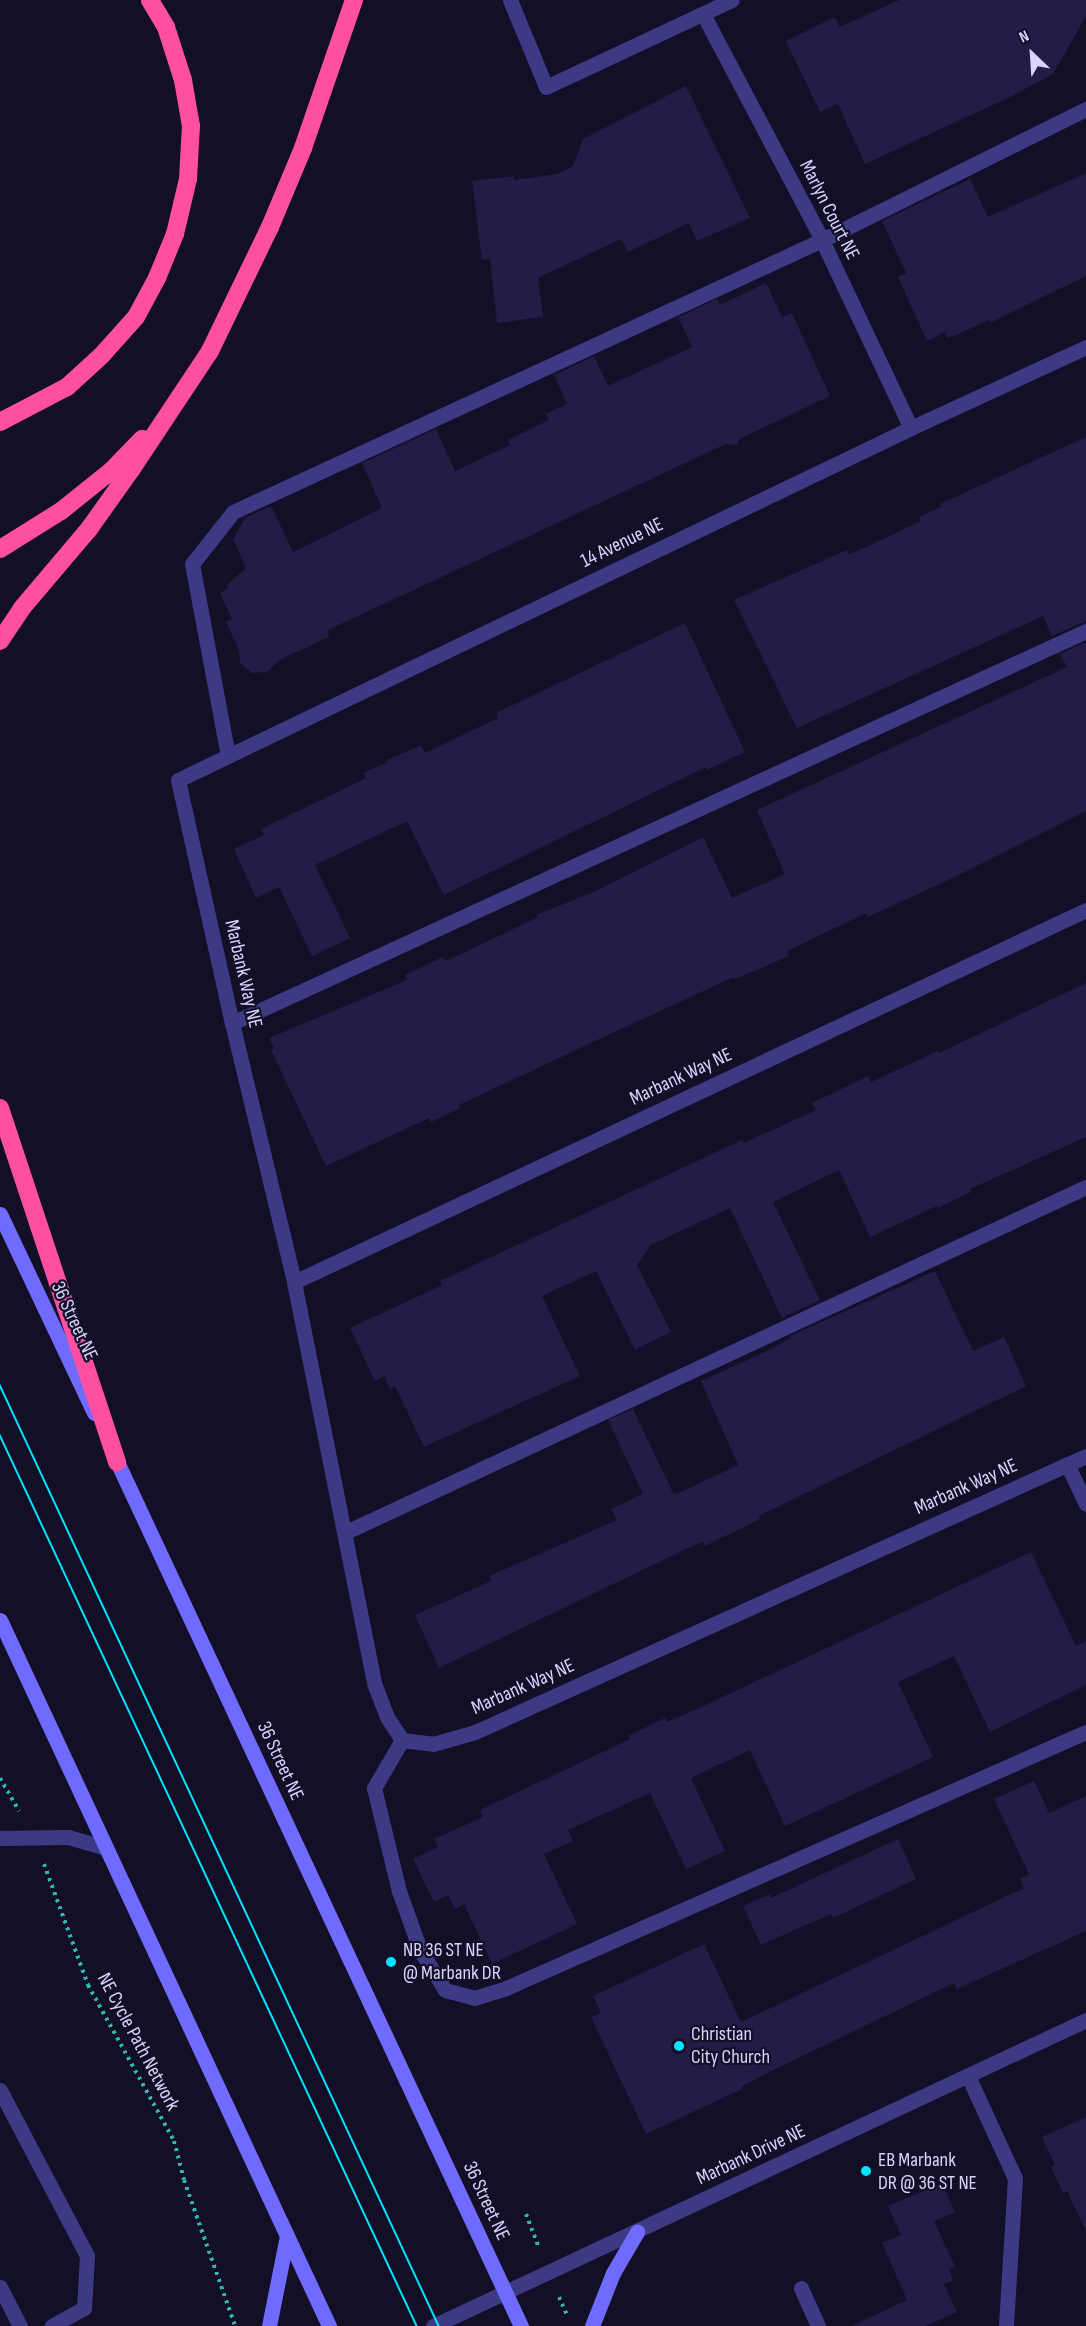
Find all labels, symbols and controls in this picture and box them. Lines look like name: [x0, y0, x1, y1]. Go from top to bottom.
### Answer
north arrow: [1002, 24, 1062, 84]
text: N: [1016, 27, 1032, 48]
street label: Marlyn Court NE: [794, 156, 864, 264]
street label: 14 Avenue NE: [577, 513, 667, 573]
street label: Marbank Way NE: [219, 918, 267, 1030]
street label: Marbank Way NE: [626, 1043, 736, 1111]
street label: 36 Street NE: [45, 1278, 103, 1364]
street label: Marbank Way NE: [911, 1454, 1021, 1520]
street label: Marbank Way NE: [468, 1654, 578, 1720]
street label: 36 Street NE: [251, 1718, 309, 1804]
place label: NB 36 ST NE @ Marbank DR: [403, 1938, 501, 1985]
marker: NB 36 ST NE @ Marbank DR: [384, 1955, 398, 1969]
street label: NE Cycle Path Network: [92, 1969, 184, 2115]
place label: Christian City Church: [691, 2022, 770, 2069]
marker: Christian City Church: [672, 2039, 686, 2053]
street label: Marbank Drive NE: [693, 2119, 809, 2191]
place label: EB Marbank DR @ 36 ST NE: [878, 2148, 977, 2195]
street label: 36 Street NE: [457, 2158, 515, 2244]
marker: EB Marbank DR @ 36 ST NE: [859, 2164, 873, 2178]

